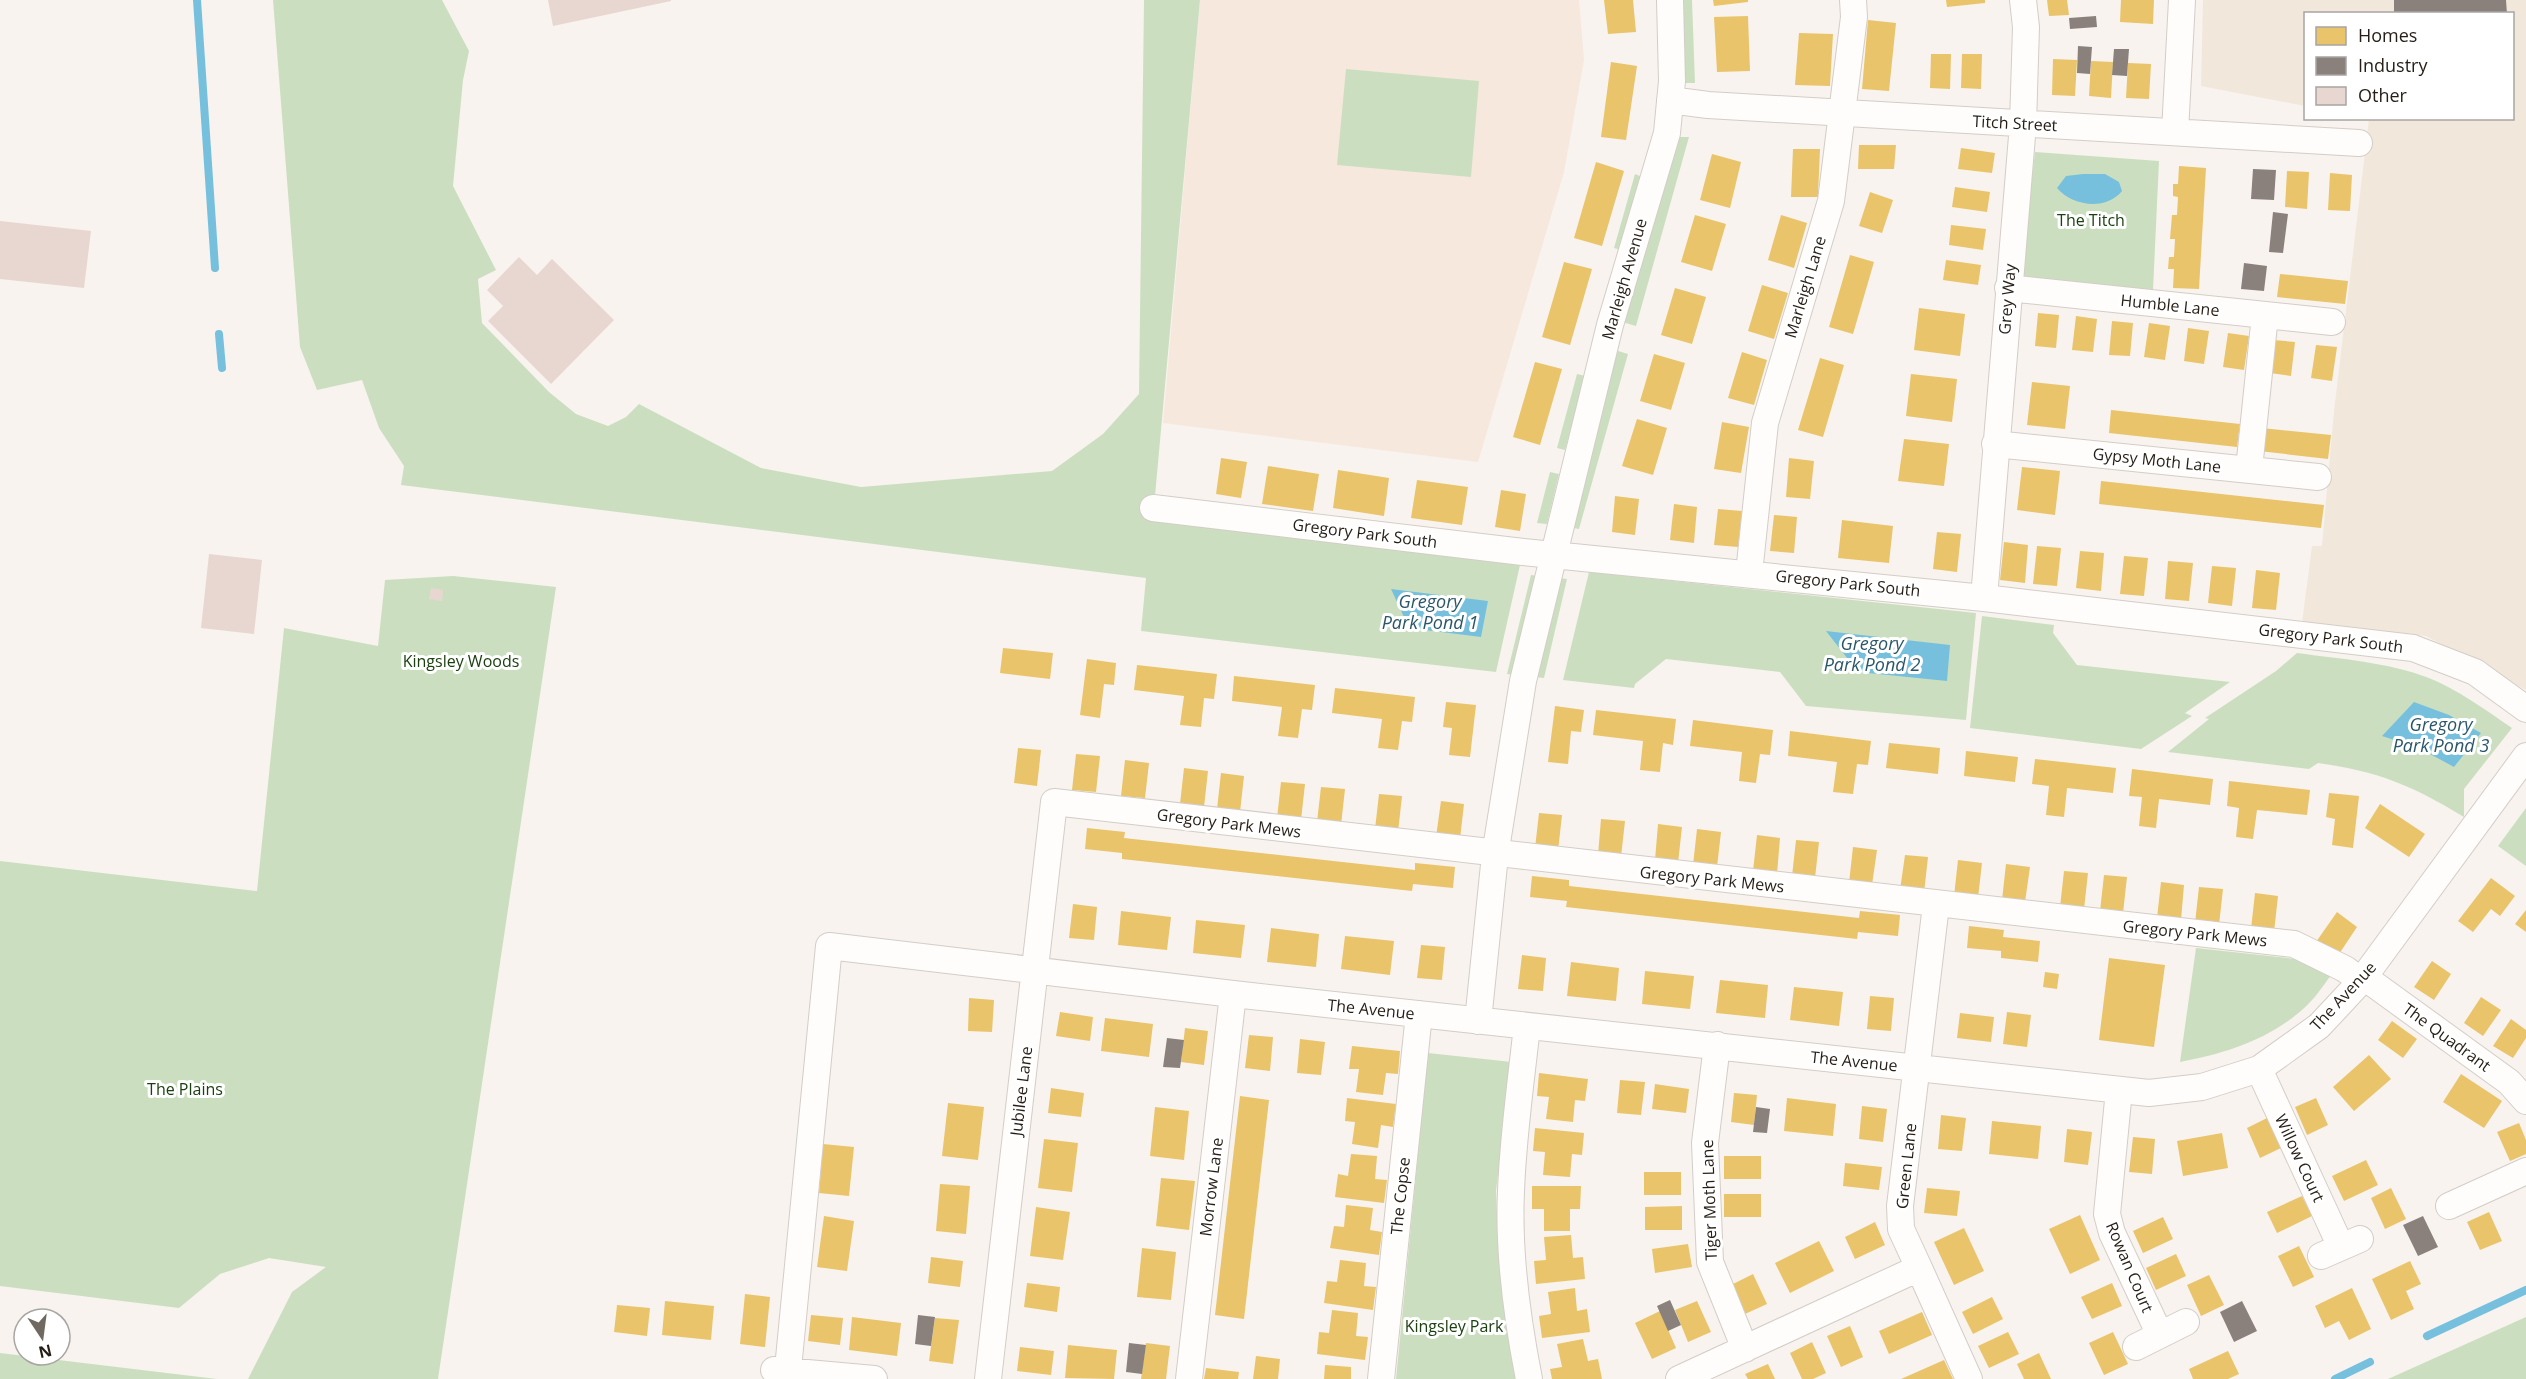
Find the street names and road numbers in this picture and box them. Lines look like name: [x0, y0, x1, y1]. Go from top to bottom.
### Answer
street label: Titch Street: [1972, 110, 2058, 136]
street label: Marleigh Avenue: [1596, 216, 1652, 342]
street label: Marleigh Lane: [1779, 233, 1831, 341]
street label: Grey Way: [1993, 262, 2021, 335]
street label: Humble Lane: [2119, 289, 2221, 321]
street label: Gypsy Moth Lane: [2092, 442, 2222, 478]
street label: Gregory Park South: [1291, 513, 1439, 553]
street label: Gregory Park South: [1774, 564, 1922, 602]
street label: Gregory Park South: [2257, 618, 2405, 658]
street label: Gregory Park Mews: [1156, 803, 1302, 843]
street label: Gregory Park Mews: [1639, 860, 1785, 898]
street label: Gregory Park Mews: [2122, 914, 2268, 952]
street label: The Avenue: [2305, 957, 2381, 1035]
street label: The Avenue: [1326, 993, 1416, 1025]
street label: The Quadrant: [2399, 998, 2496, 1077]
street label: Jubilee Lane: [1004, 1045, 1037, 1139]
street label: The Avenue: [1809, 1045, 1899, 1077]
street label: Willow Court: [2270, 1110, 2330, 1206]
street label: Green Lane: [1891, 1122, 1921, 1210]
street label: Morrow Lane: [1194, 1136, 1228, 1238]
street label: Tiger Moth Lane: [1696, 1139, 1722, 1261]
street label: The Copse: [1385, 1156, 1415, 1236]
street label: Rowan Court: [2101, 1218, 2159, 1316]

